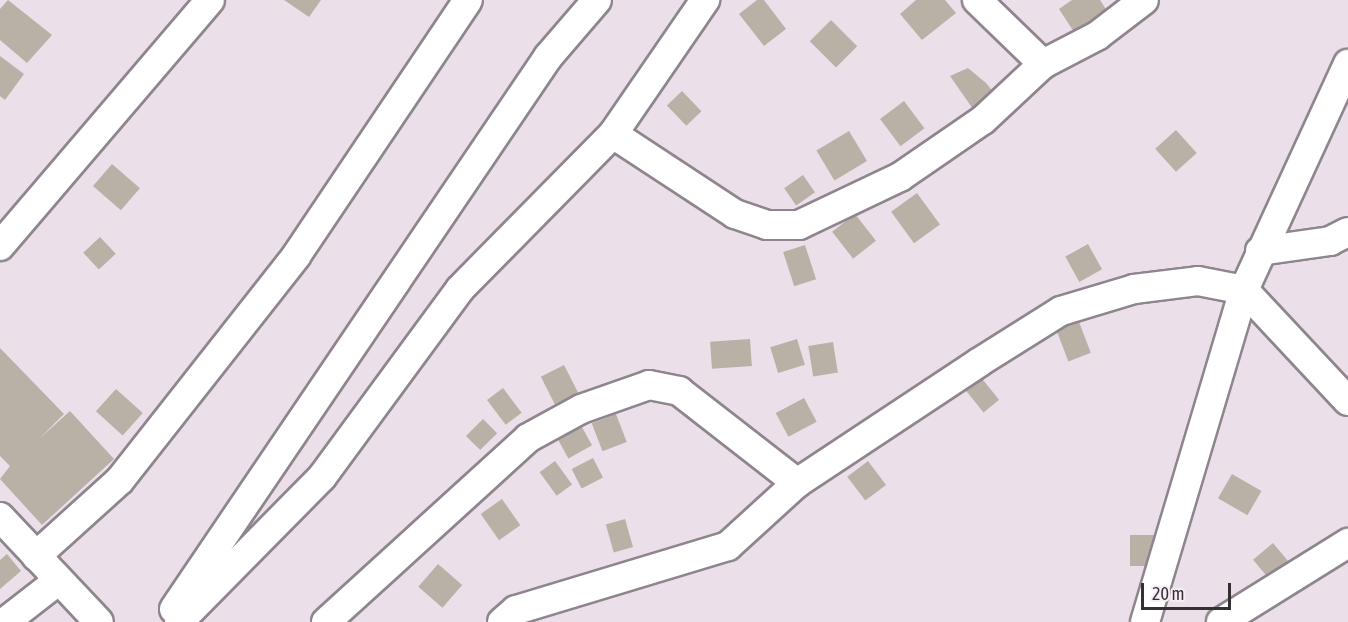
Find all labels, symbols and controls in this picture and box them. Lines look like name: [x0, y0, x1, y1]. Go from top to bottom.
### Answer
scale bar: [1144, 571, 1234, 609]
text: 20 m: [1152, 583, 1184, 604]

